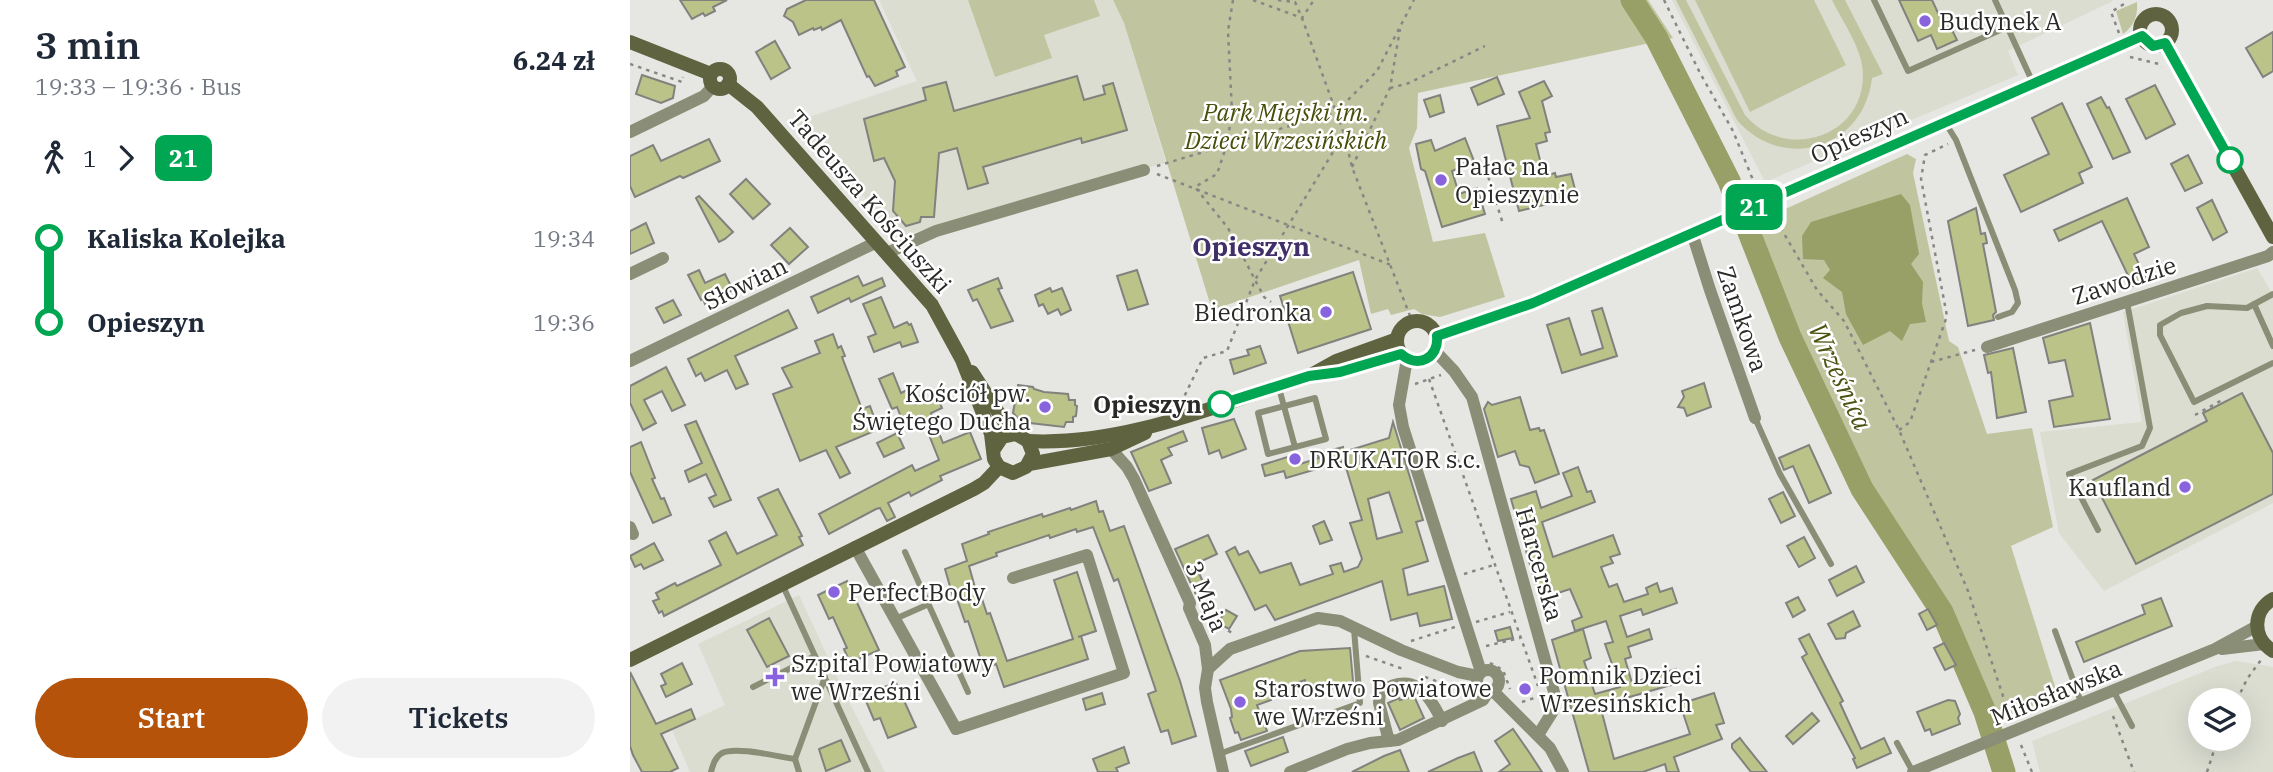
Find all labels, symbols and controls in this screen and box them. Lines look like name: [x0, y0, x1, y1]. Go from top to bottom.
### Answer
place label: Budynek A: [1939, 5, 2062, 37]
marker: Budynek A: [1917, 13, 1933, 29]
text: 3 min: [35, 20, 141, 69]
text: 6.24 zł: [513, 43, 595, 77]
text: 19:33 – 19:36 · Bus: [35, 71, 242, 101]
park label: Park Miejski im. Dzieci Wrzesińskich: [1184, 96, 1387, 156]
street label: Opieszyn: [1805, 99, 1913, 171]
street label: Tadeusza Kościuszki: [781, 102, 959, 300]
icon: walk: [35, 139, 73, 177]
icon: forward: [107, 139, 145, 177]
text: 21: [169, 142, 198, 174]
text: 1: [83, 143, 97, 173]
unlabelled marker: [2217, 147, 2243, 173]
place label: Pałac na Opieszynie: [1455, 150, 1579, 210]
marker: Pałac na Opieszynie: [1433, 172, 1449, 188]
line badge: 21: [1722, 184, 1786, 230]
text: 21: [1740, 191, 1768, 223]
text: Kaliska Kolejka: [87, 221, 286, 255]
text: 19:34: [533, 223, 595, 253]
district label: Opieszyn: [1192, 229, 1310, 263]
street label: Zawodzie: [2068, 248, 2180, 312]
street label: Słowian: [698, 249, 792, 317]
street label: Zamkowa: [1710, 262, 1776, 376]
place label: Biedronka: [1194, 296, 1312, 328]
marker: Biedronka: [1318, 304, 1334, 320]
text: Opieszyn: [87, 305, 205, 339]
text: 19:36: [533, 307, 595, 337]
water label: Wrześnica: [1801, 317, 1881, 435]
place label: Kościół pw. Świętego Ducha: [852, 377, 1031, 437]
place label: Opieszyn: [1093, 388, 1202, 420]
marker: Opieszyn: [1208, 391, 1234, 417]
marker: Kościół pw. Świętego Ducha: [1037, 399, 1053, 415]
place label: DRUKATOR s.c.: [1309, 443, 1481, 475]
marker: DRUKATOR s.c.: [1287, 451, 1303, 467]
place label: Kaufland: [2068, 471, 2171, 503]
marker: Kaufland: [2177, 479, 2193, 495]
street label: Harcerska: [1508, 503, 1572, 625]
street label: 3 Maja: [1178, 556, 1236, 636]
place label: PerfectBody: [848, 576, 986, 608]
marker: PerfectBody: [826, 584, 842, 600]
place label: Szpital Powiatowy we Wrześni: [791, 647, 995, 707]
street label: Miłosławska: [1986, 651, 2126, 733]
place label: Pomnik Dzieci Wrzesińskich: [1539, 659, 1702, 719]
marker: Szpital Powiatowy we Wrześni: [765, 667, 785, 687]
place label: Starostwo Powiatowe we Wrześni: [1254, 672, 1492, 732]
button: Start: [35, 678, 308, 758]
button: Tickets: [322, 678, 595, 758]
marker: Pomnik Dzieci Wrzesińskich: [1517, 681, 1533, 697]
map controls: [2188, 688, 2251, 751]
button: layers: [2188, 688, 2251, 751]
marker: Starostwo Powiatowe we Wrześni: [1232, 694, 1248, 710]

